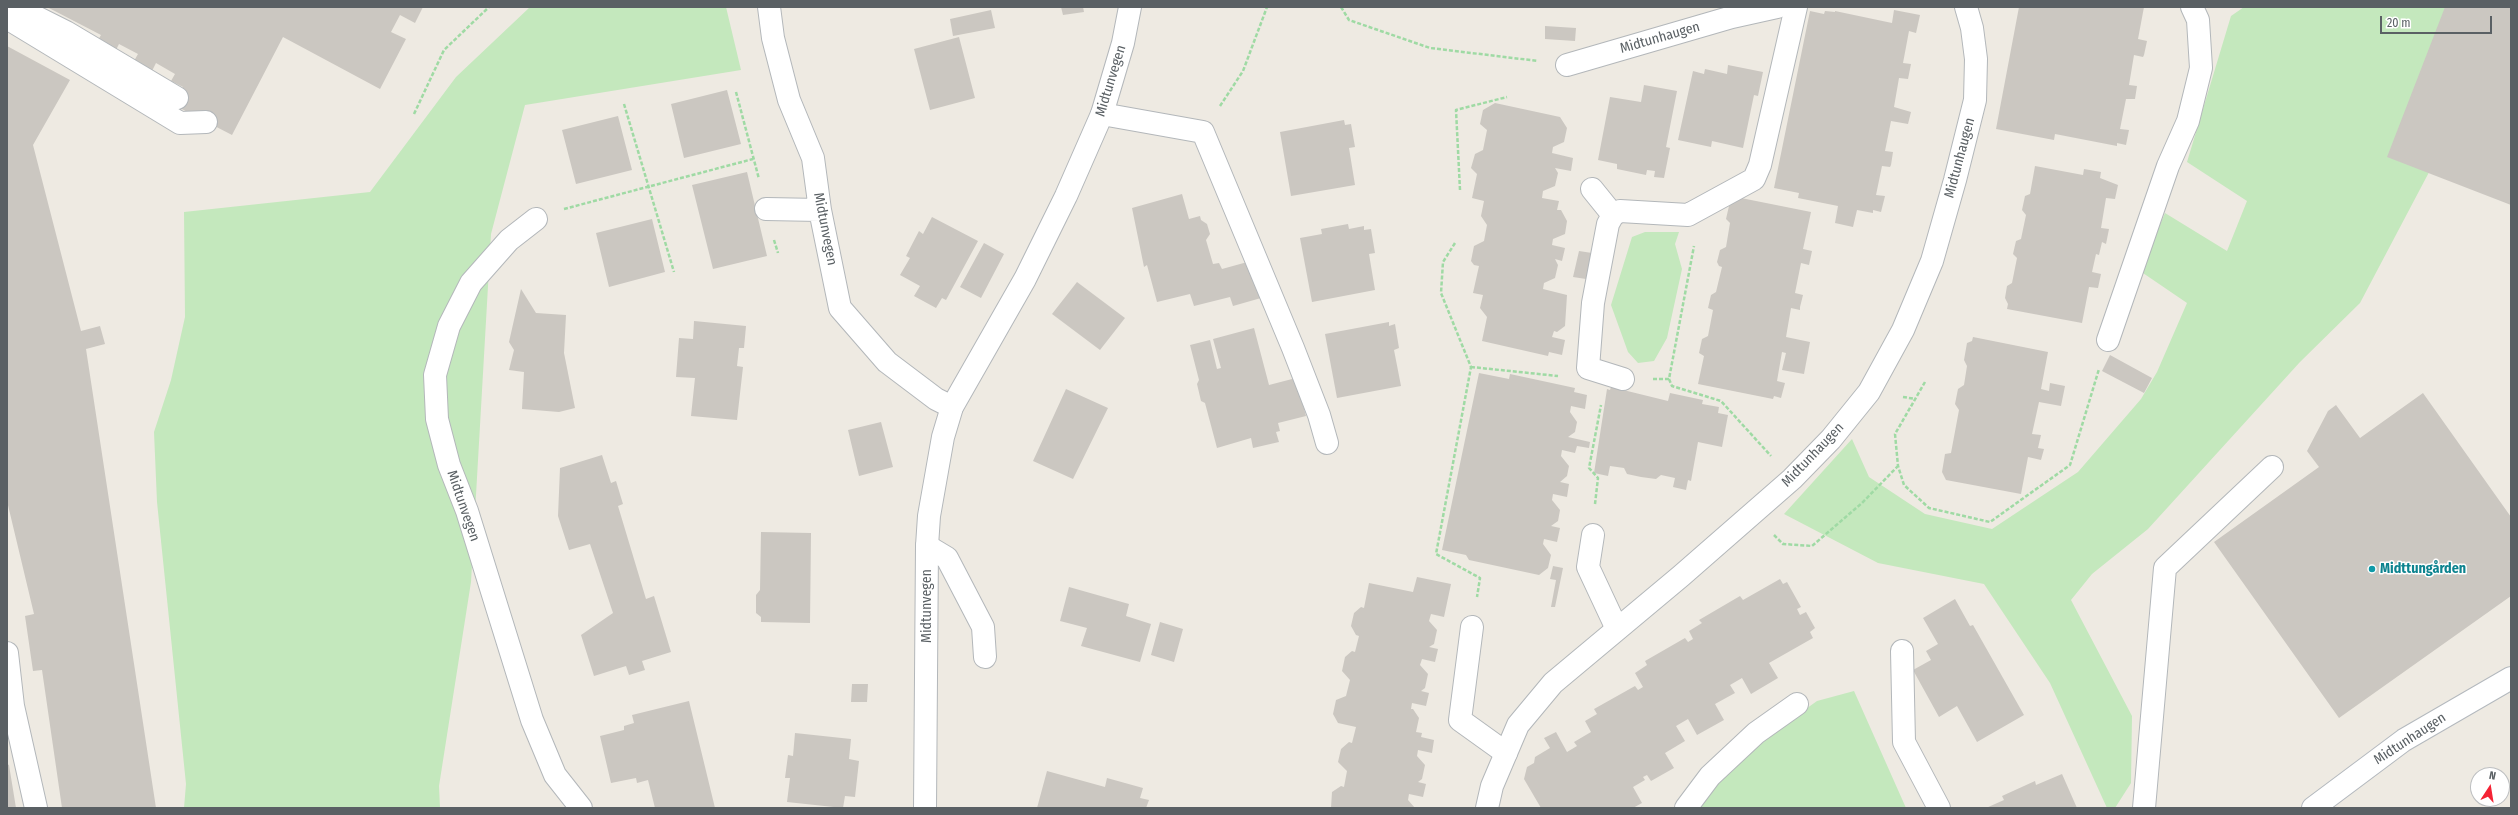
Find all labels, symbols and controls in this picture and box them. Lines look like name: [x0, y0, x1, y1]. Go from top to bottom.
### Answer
scale bar: [2382, 8, 2494, 34]
text: 20 m: [2387, 16, 2411, 30]
street label: Midtunhaugen: [1618, 19, 1702, 57]
street label: Midtunvegen: [1092, 43, 1130, 119]
street label: Midtunhaugen: [1941, 116, 1979, 200]
street label: Midtunvegen: [810, 191, 840, 267]
street label: Midtunhaugen: [1778, 420, 1848, 490]
street label: Midtunvegen: [443, 468, 483, 544]
place label: Midttungården: [2380, 561, 2466, 577]
marker: Midttungården: [2367, 564, 2377, 574]
street label: Midtunvegen: [919, 569, 935, 643]
street label: Midtunhaugen: [2371, 709, 2449, 769]
north arrow: [2470, 767, 2510, 807]
text: N: [2488, 769, 2497, 783]

